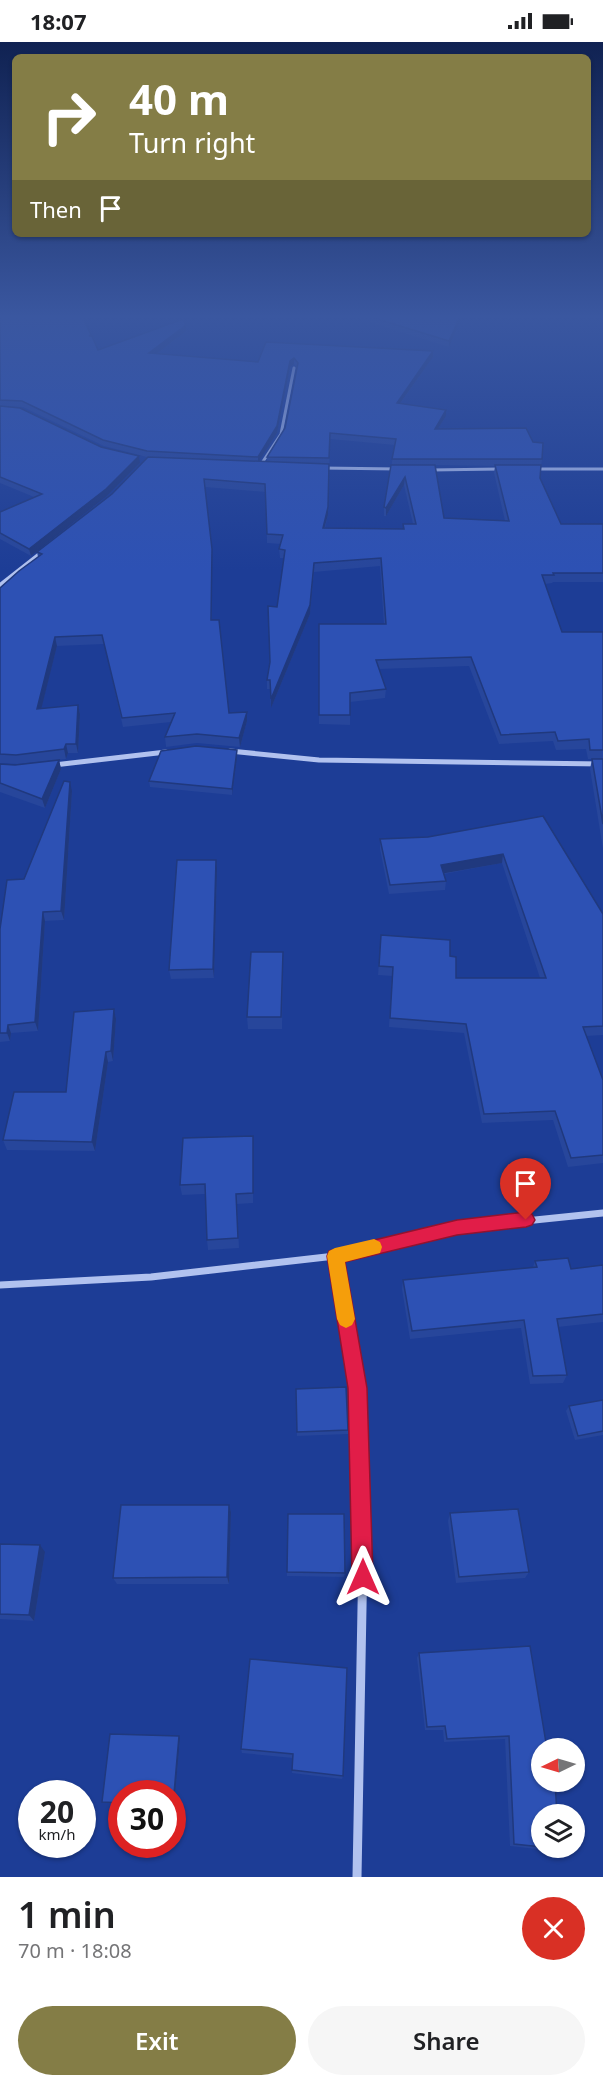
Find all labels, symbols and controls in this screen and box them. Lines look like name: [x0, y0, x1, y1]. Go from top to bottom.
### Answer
text: 18:07: [30, 6, 87, 36]
text: 40 m: [129, 70, 229, 127]
icon: right: [30, 78, 108, 156]
text: Turn right: [129, 124, 255, 161]
icon: arrive: [94, 192, 127, 225]
text: Then: [30, 194, 82, 224]
pin: [500, 1158, 551, 1220]
icon: arrive: [509, 1167, 542, 1200]
position arrow: [331, 1545, 395, 1609]
north arrow: [531, 1738, 585, 1792]
map controls: [531, 1738, 585, 1858]
speed limit sign: 30: [108, 1780, 186, 1858]
text: 20: [40, 1791, 74, 1832]
button: layers: [531, 1804, 585, 1858]
text: km/h: [39, 1824, 75, 1844]
text: 1 min: [18, 1890, 116, 1939]
button: close: [522, 1897, 585, 1960]
text: 70 m · 18:08: [18, 1937, 132, 1964]
button: Exit: [18, 2006, 296, 2075]
button: Share: [308, 2006, 585, 2075]

